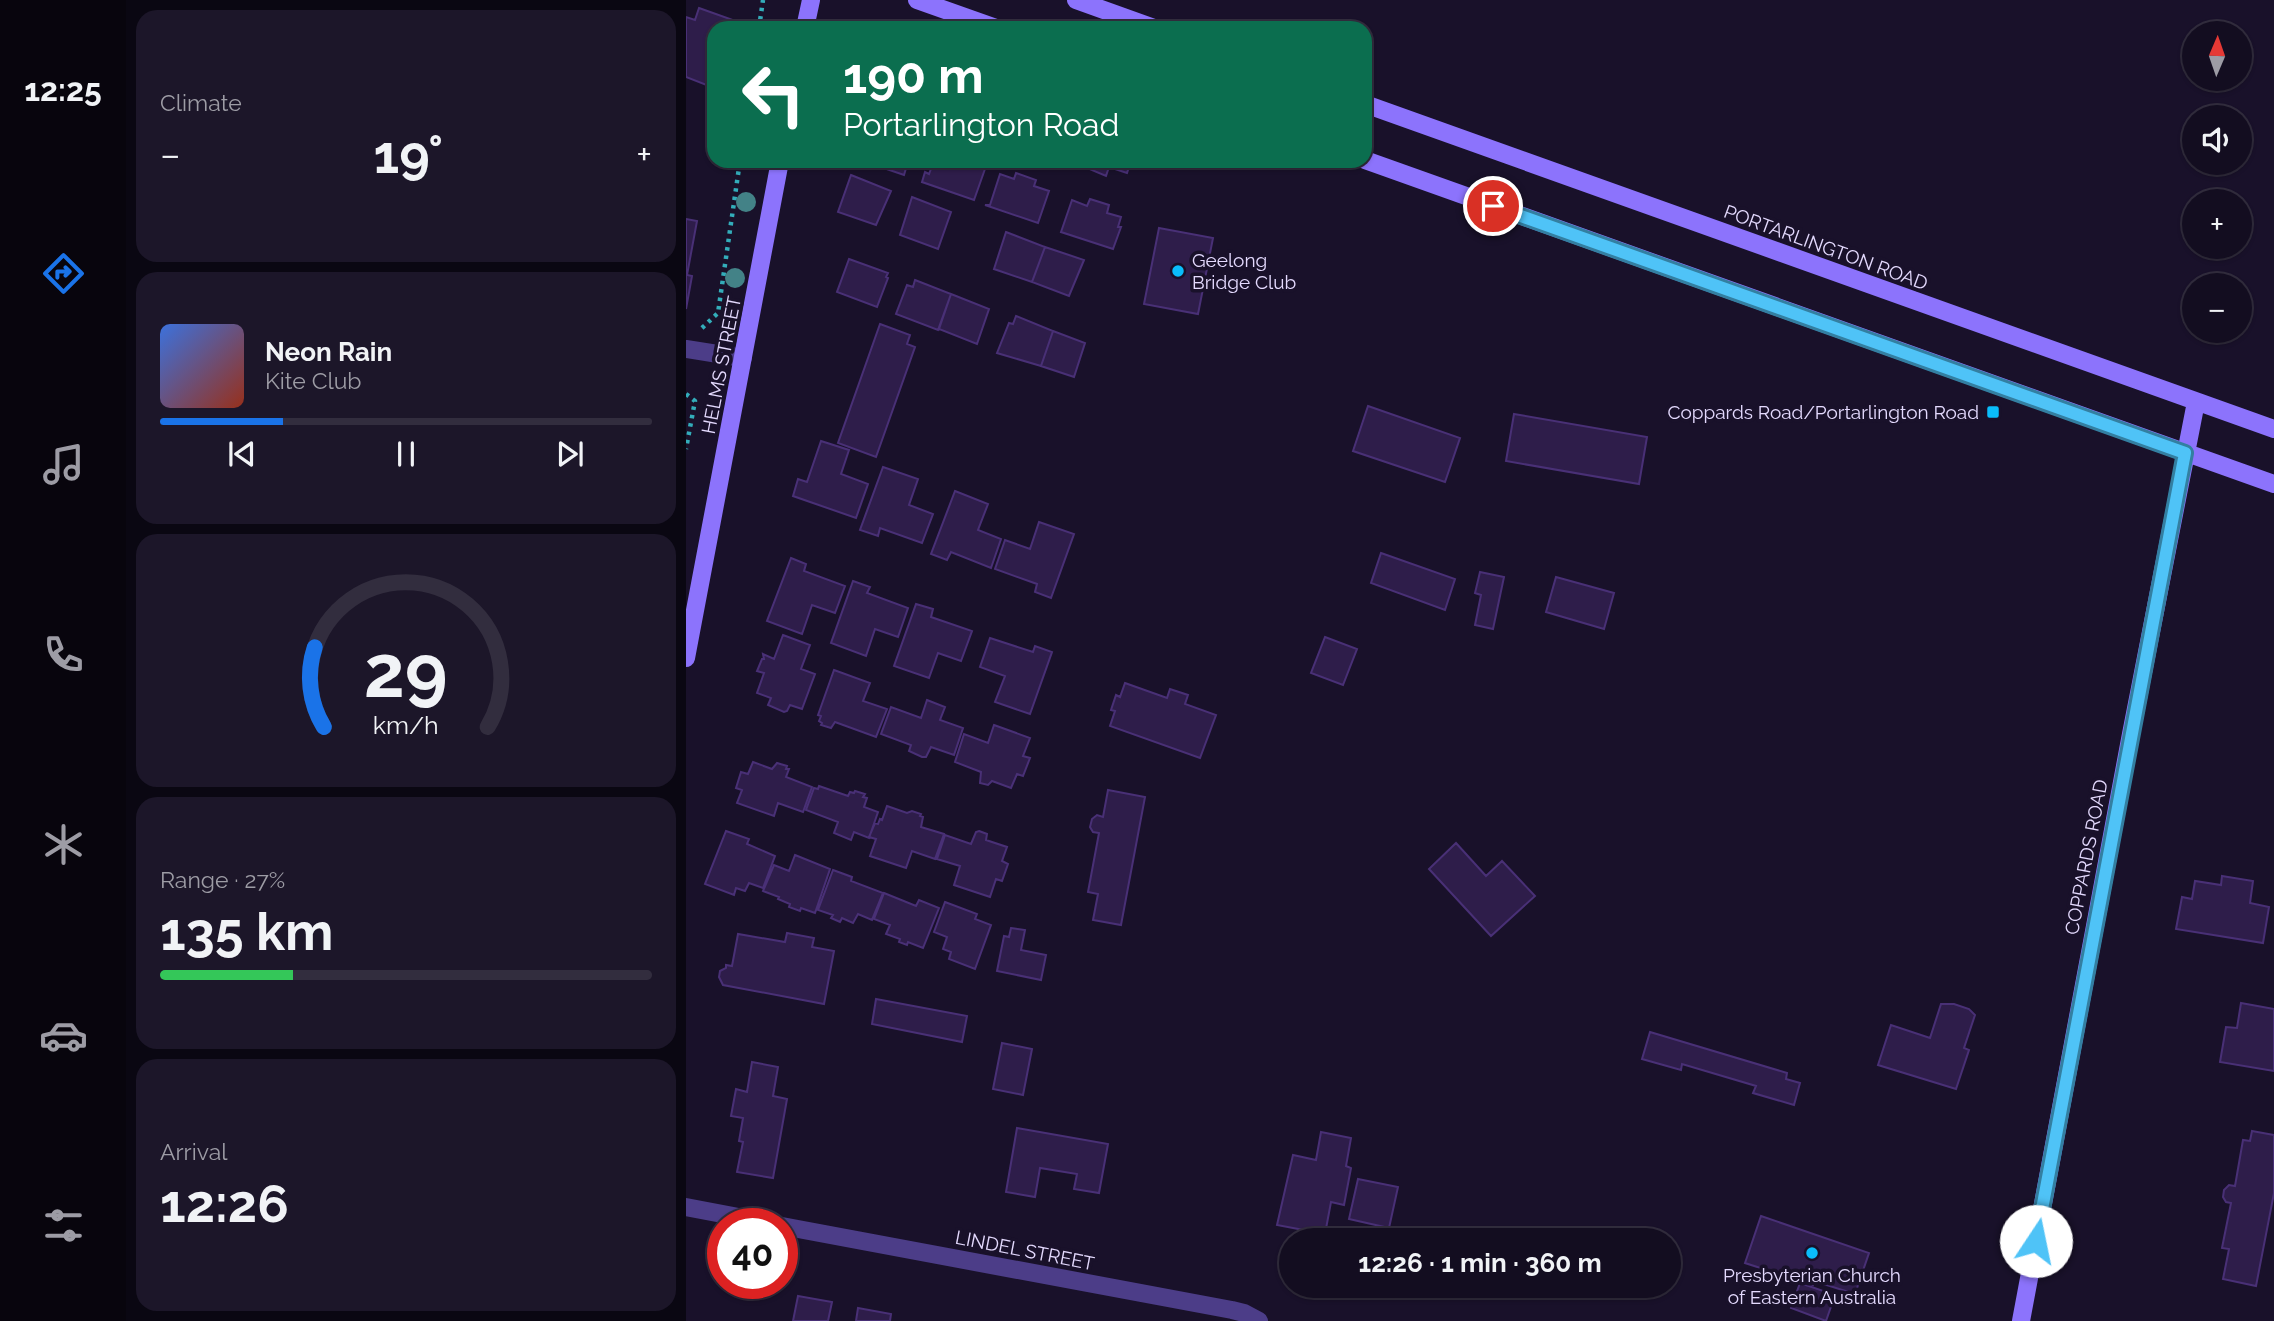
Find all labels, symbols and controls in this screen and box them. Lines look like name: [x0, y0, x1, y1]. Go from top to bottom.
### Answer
north arrow: [2182, 21, 2252, 91]
map controls: [2182, 21, 2252, 343]
text: 190 m: [843, 47, 984, 104]
icon: left: [728, 49, 819, 140]
text: 12:25: [24, 71, 102, 108]
text: Climate: [160, 89, 242, 116]
button: sound: [2182, 105, 2252, 175]
text: Portarlington Road: [843, 106, 1119, 143]
text: 19°: [374, 124, 443, 185]
text: −: [160, 132, 180, 177]
text: +: [636, 132, 652, 177]
pin: [1463, 176, 1523, 236]
icon: arrive: [1474, 187, 1512, 225]
button: +: [2182, 189, 2252, 259]
street label: PORTARLINGTON ROAD: [1721, 200, 1931, 294]
icon: directions: [39, 249, 88, 298]
place label: Geelong Bridge Club: [1192, 249, 1296, 293]
marker: Geelong Bridge Club: [1170, 263, 1186, 279]
button: −: [2182, 273, 2252, 343]
street label: HELMS STREET: [697, 294, 745, 436]
text: Neon Rain: [265, 337, 392, 367]
text: Kite Club: [265, 367, 362, 394]
place label: Coppards Road/Portarlington Road: [1667, 401, 1979, 423]
marker: Coppards Road/Portarlington Road: [1985, 404, 2001, 420]
icon: previous: [223, 435, 261, 473]
icon: pause: [387, 435, 425, 473]
icon: next: [551, 435, 589, 473]
icon: music: [39, 440, 88, 489]
text: 29: [364, 629, 448, 714]
icon: phone: [39, 630, 88, 679]
text: km/h: [373, 709, 439, 739]
street label: COPPARDS ROAD: [2060, 777, 2112, 937]
icon: climate: [39, 820, 88, 869]
text: Range · 27%: [160, 866, 285, 893]
text: 135 km: [160, 901, 333, 962]
icon: car: [39, 1011, 88, 1060]
text: Arrival: [160, 1138, 227, 1165]
text: 12:26: [160, 1173, 289, 1234]
icon: filters: [39, 1201, 88, 1250]
position arrow: [1999, 1204, 2073, 1278]
speed limit sign: 40: [707, 1208, 798, 1299]
street label: LINDEL STREET: [954, 1226, 1097, 1274]
marker: Presbyterian Church of Eastern Australia: [1804, 1245, 1820, 1261]
text: 12:26 · 1 min · 360 m: [1358, 1248, 1602, 1278]
place label: Presbyterian Church of Eastern Australia: [1723, 1264, 1901, 1308]

